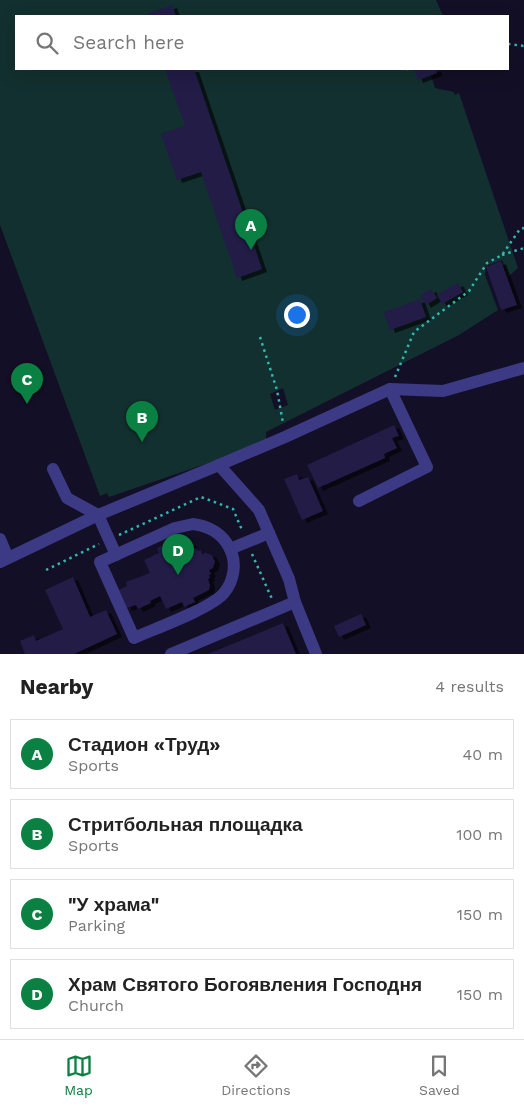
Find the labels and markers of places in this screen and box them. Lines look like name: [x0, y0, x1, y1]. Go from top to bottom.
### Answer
pin: A: [235, 209, 267, 250]
pin: C: [11, 363, 43, 404]
pin: B: [126, 401, 158, 442]
pin: D: [162, 534, 194, 575]

